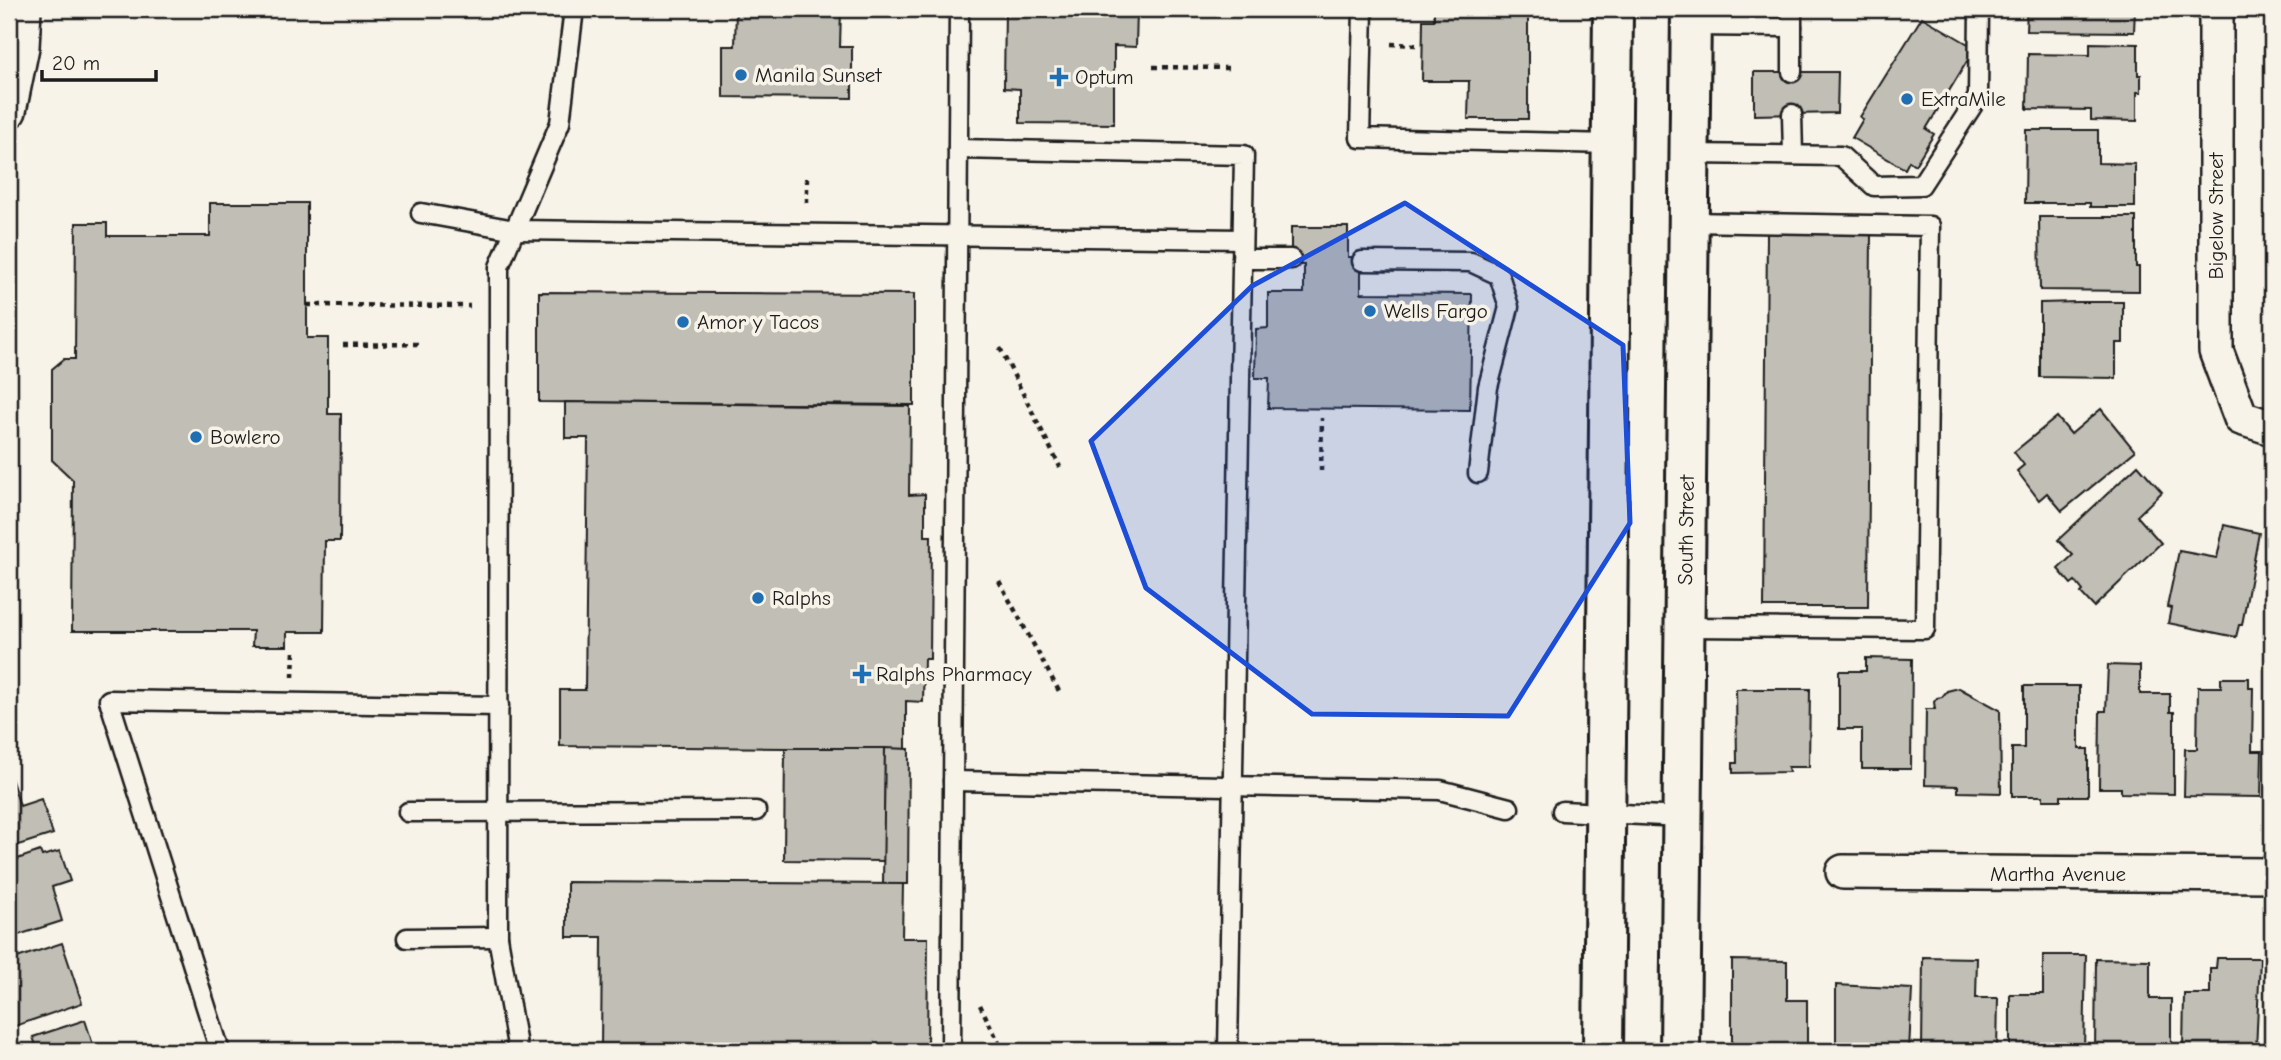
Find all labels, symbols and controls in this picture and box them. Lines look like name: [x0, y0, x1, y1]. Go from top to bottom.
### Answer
scale bar: [42, 38, 156, 82]
text: 20 m: [52, 51, 100, 75]
place label: Manila Sunset: [755, 63, 882, 87]
place label: Optum: [1075, 65, 1134, 89]
marker: Manila Sunset: [733, 67, 749, 83]
marker: Optum: [1049, 67, 1069, 87]
place label: ExtraMile: [1921, 87, 2006, 111]
marker: ExtraMile: [1899, 91, 1915, 107]
street label: Bigelow Street: [2204, 151, 2228, 280]
place label: Wells Fargo: [1384, 299, 1488, 323]
marker: Wells Fargo: [1362, 303, 1378, 319]
place label: Amor y Tacos: [697, 310, 819, 334]
marker: Amor y Tacos: [675, 314, 691, 330]
place label: Bowlero: [210, 425, 281, 449]
marker: Bowlero: [188, 429, 204, 445]
street label: South Street: [1673, 474, 1699, 585]
place label: Ralphs: [772, 586, 831, 610]
marker: Ralphs: [750, 590, 766, 606]
place label: Ralphs Pharmacy: [876, 662, 1032, 686]
marker: Ralphs Pharmacy: [854, 666, 870, 682]
street label: Martha Avenue: [1990, 862, 2126, 886]

